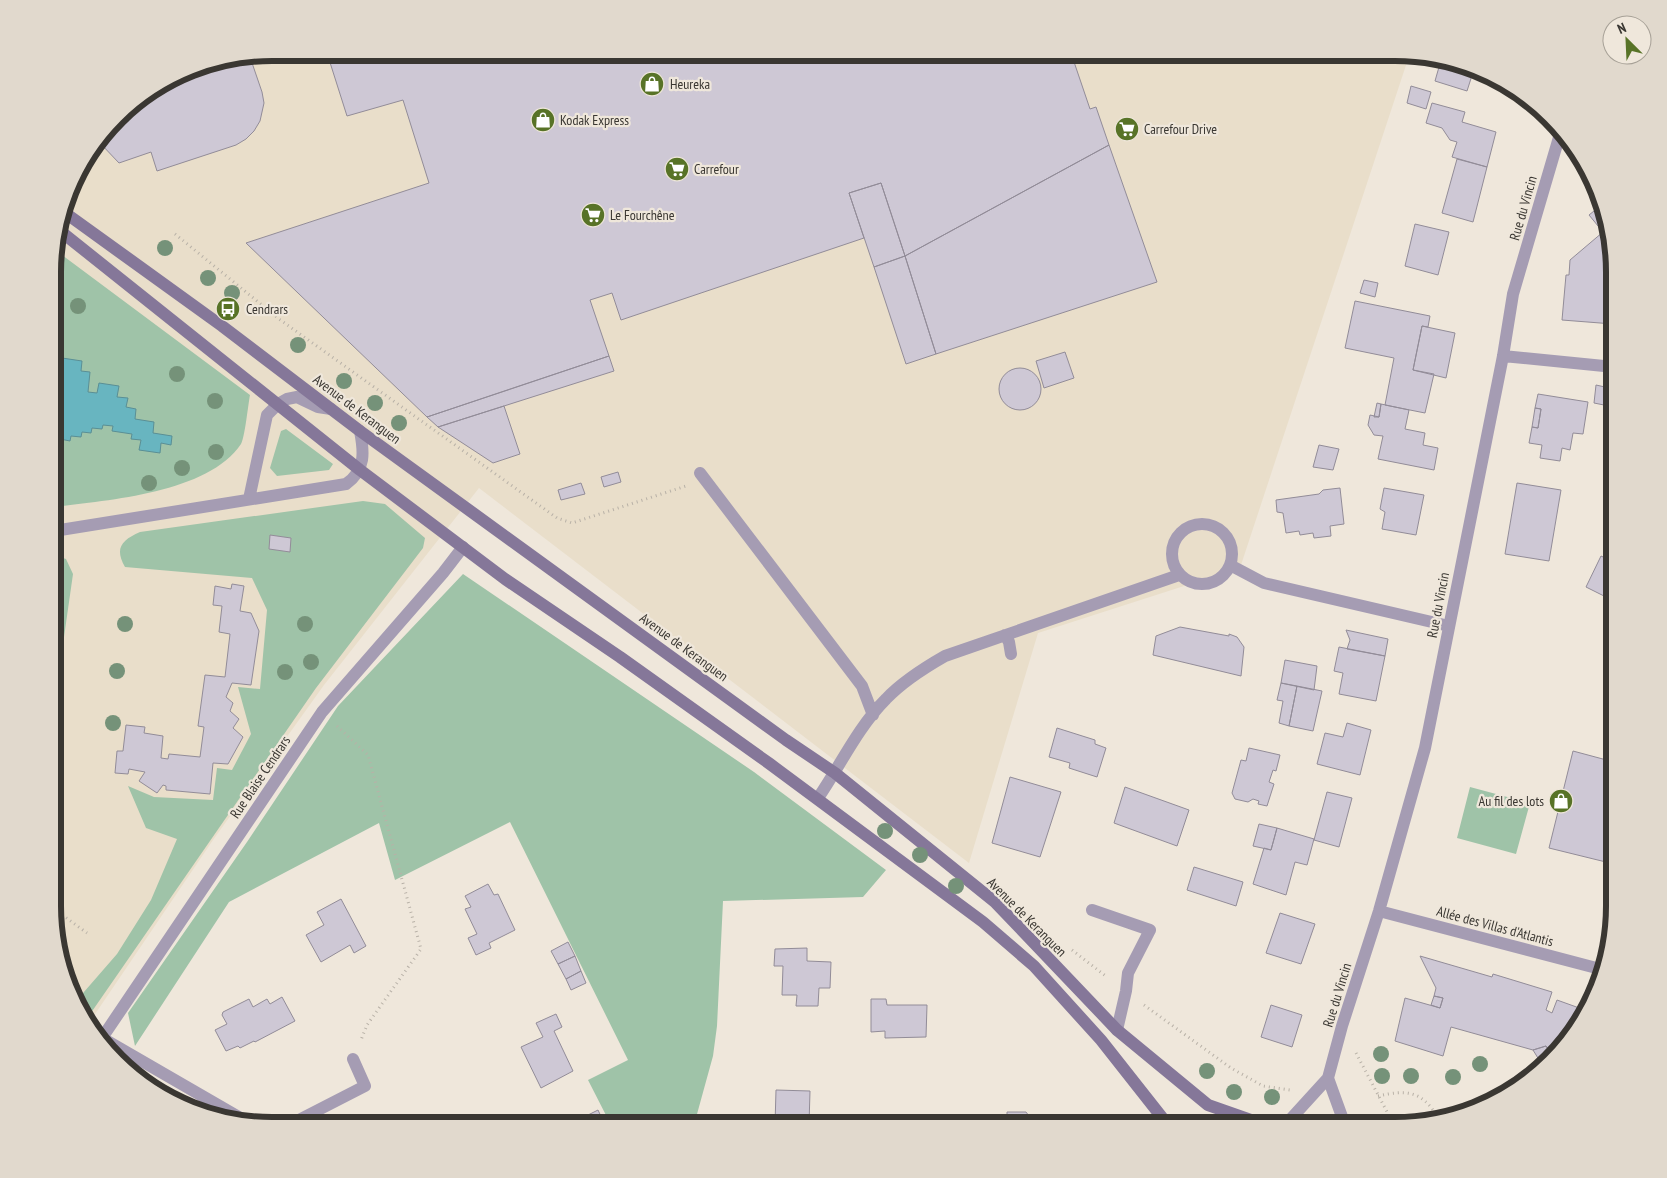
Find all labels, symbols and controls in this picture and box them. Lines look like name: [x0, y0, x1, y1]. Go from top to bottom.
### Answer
north arrow: [1602, 15, 1652, 65]
text: N: [1615, 18, 1629, 38]
shop icon: Heureka: [639, 71, 665, 97]
place label: Heureka: [670, 75, 710, 93]
shop icon: Kodak Express: [530, 107, 556, 133]
place label: Kodak Express: [560, 111, 629, 129]
supermarket icon: Carrefour Drive: [1114, 116, 1140, 142]
place label: Carrefour Drive: [1144, 120, 1217, 138]
supermarket icon: Carrefour: [664, 156, 690, 182]
place label: Carrefour: [694, 160, 739, 178]
street label: Rue du Vincin: [1505, 174, 1541, 242]
supermarket icon: Le Fourchêne: [580, 202, 606, 228]
place label: Le Fourchêne: [610, 206, 675, 224]
bus stop icon: Cendrars: [215, 296, 241, 322]
place label: Cendrars: [246, 300, 288, 318]
street label: Avenue de Keranguen: [310, 370, 404, 448]
street label: Rue du Vincin: [1423, 571, 1453, 639]
street label: Avenue de Keranguen: [636, 609, 732, 685]
street label: Rue Blaise Cendrars: [226, 732, 294, 822]
shop icon: Au fil des lots: [1548, 788, 1574, 814]
place label: Au fil des lots: [1479, 792, 1544, 810]
street label: Avenue de Keranguen: [984, 874, 1070, 960]
street label: Allée des Villas d'Atlantis: [1435, 902, 1556, 950]
street label: Rue du Vincin: [1319, 961, 1355, 1029]

